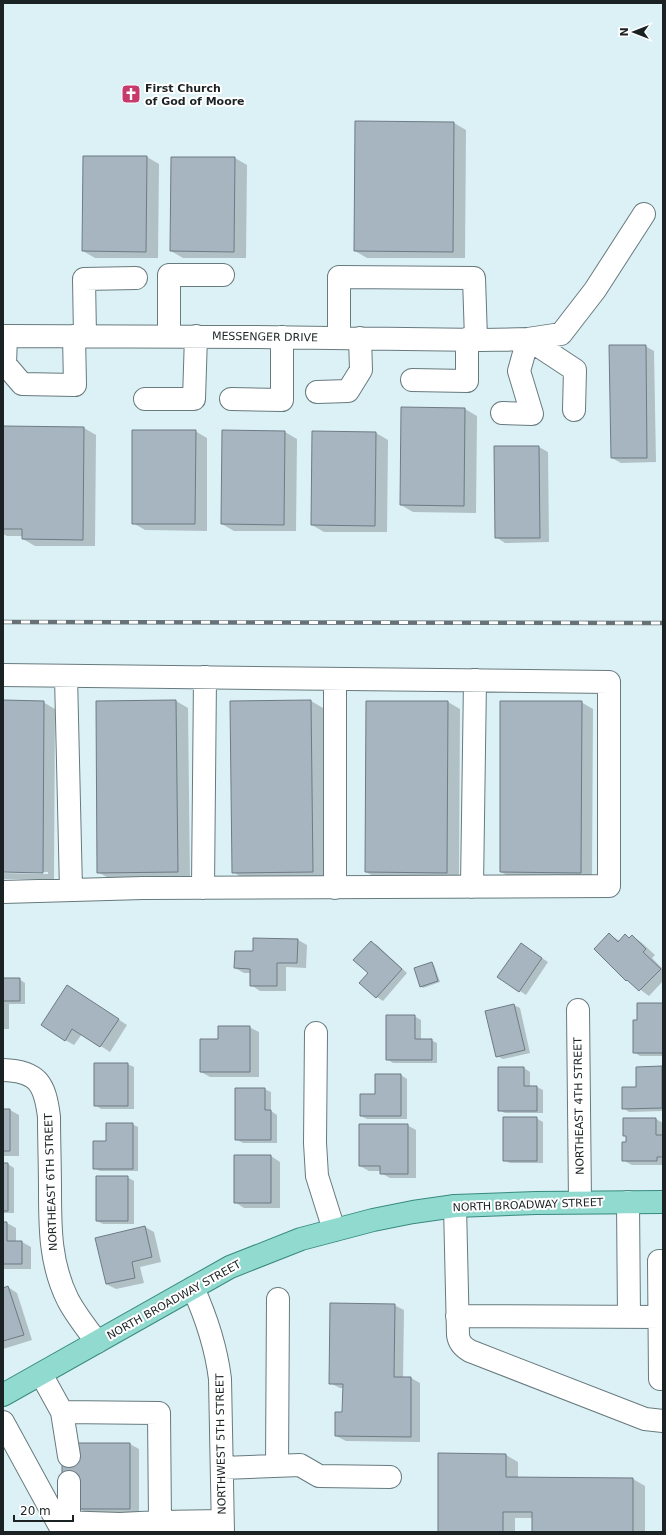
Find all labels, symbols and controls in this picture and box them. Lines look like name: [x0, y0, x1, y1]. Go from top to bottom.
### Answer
north arrow: [614, 12, 654, 52]
text: N: [618, 27, 631, 37]
place label: First Church of God of Moore: [145, 82, 245, 108]
church icon: First Church of God of Moore: [120, 83, 142, 105]
street label: MESSENGER DRIVE: [212, 330, 318, 344]
street label: NORTHEAST 4TH STREET: [571, 1037, 587, 1175]
street label: NORTHEAST 6TH STREET: [42, 1113, 60, 1251]
street label: NORTH BROADWAY STREET: [452, 1196, 604, 1214]
street label: NORTH BROADWAY STREET: [105, 1258, 243, 1342]
street label: NORTHWEST 5TH STREET: [213, 1373, 229, 1515]
scale bar: [14, 1497, 73, 1523]
text: 20 m: [20, 1504, 51, 1518]

